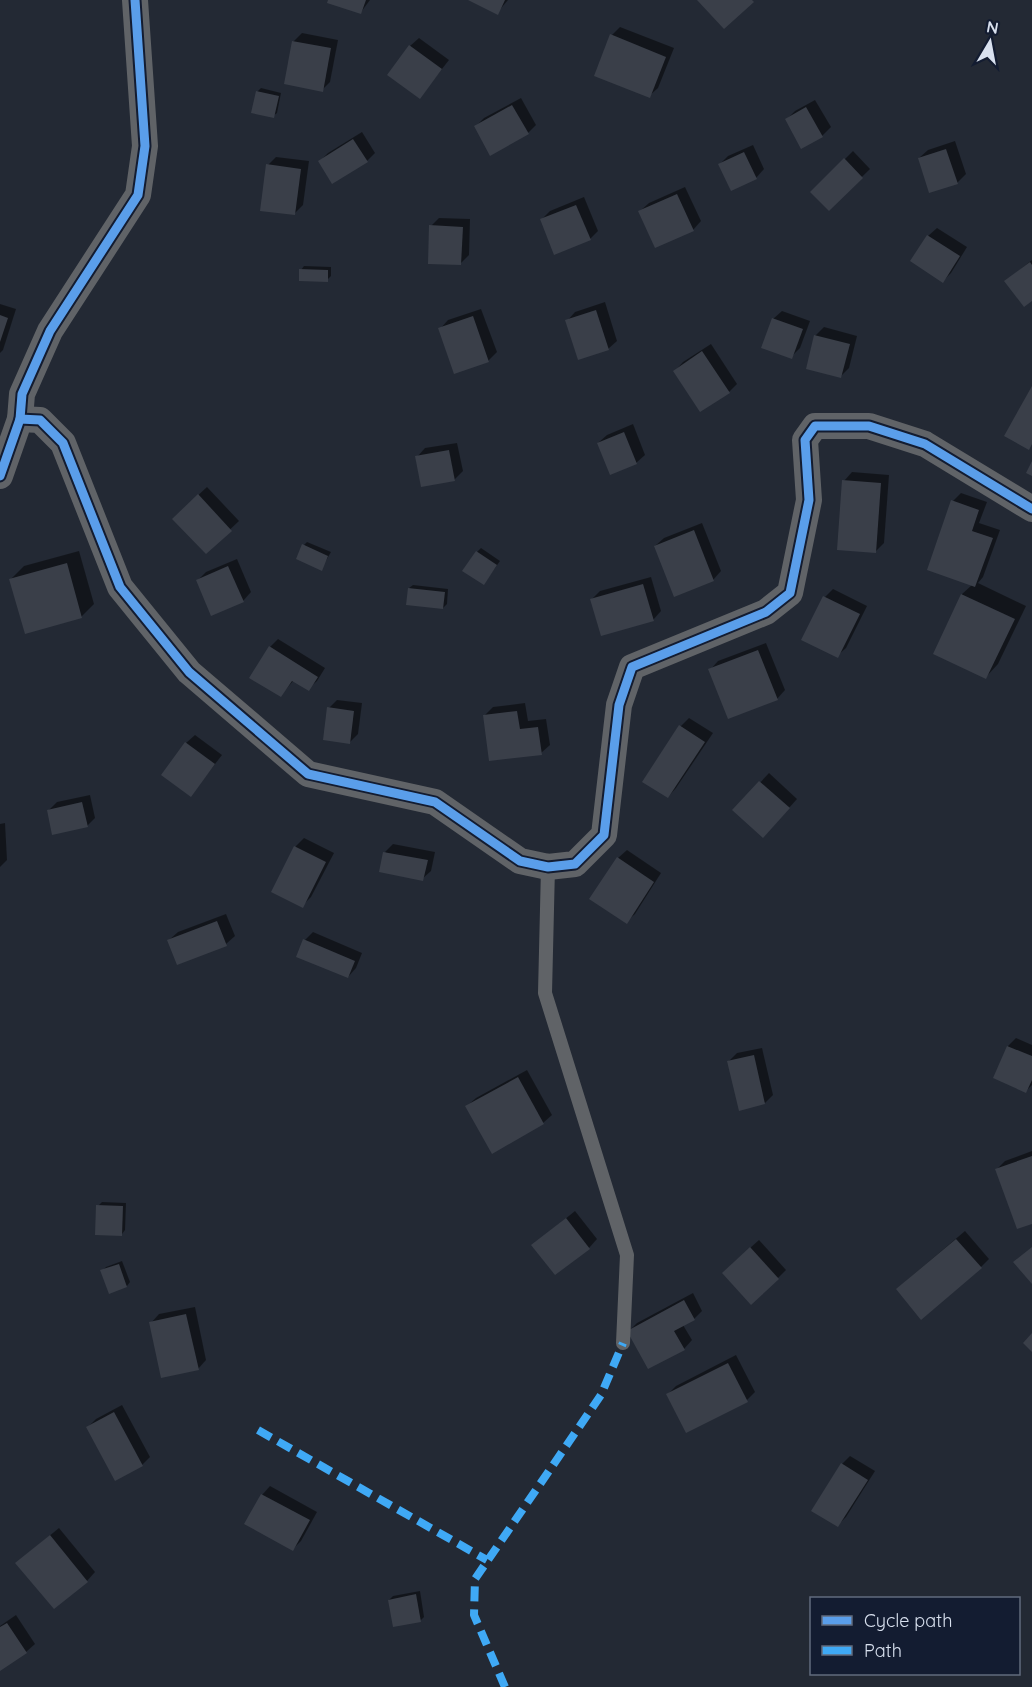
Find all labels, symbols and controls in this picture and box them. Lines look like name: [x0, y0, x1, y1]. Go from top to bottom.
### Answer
north arrow: [960, 12, 1020, 72]
text: N: [985, 16, 1000, 38]
legend: [810, 1597, 1020, 1675]
text: Cycle path: [864, 1609, 952, 1632]
text: Path: [864, 1639, 902, 1662]

